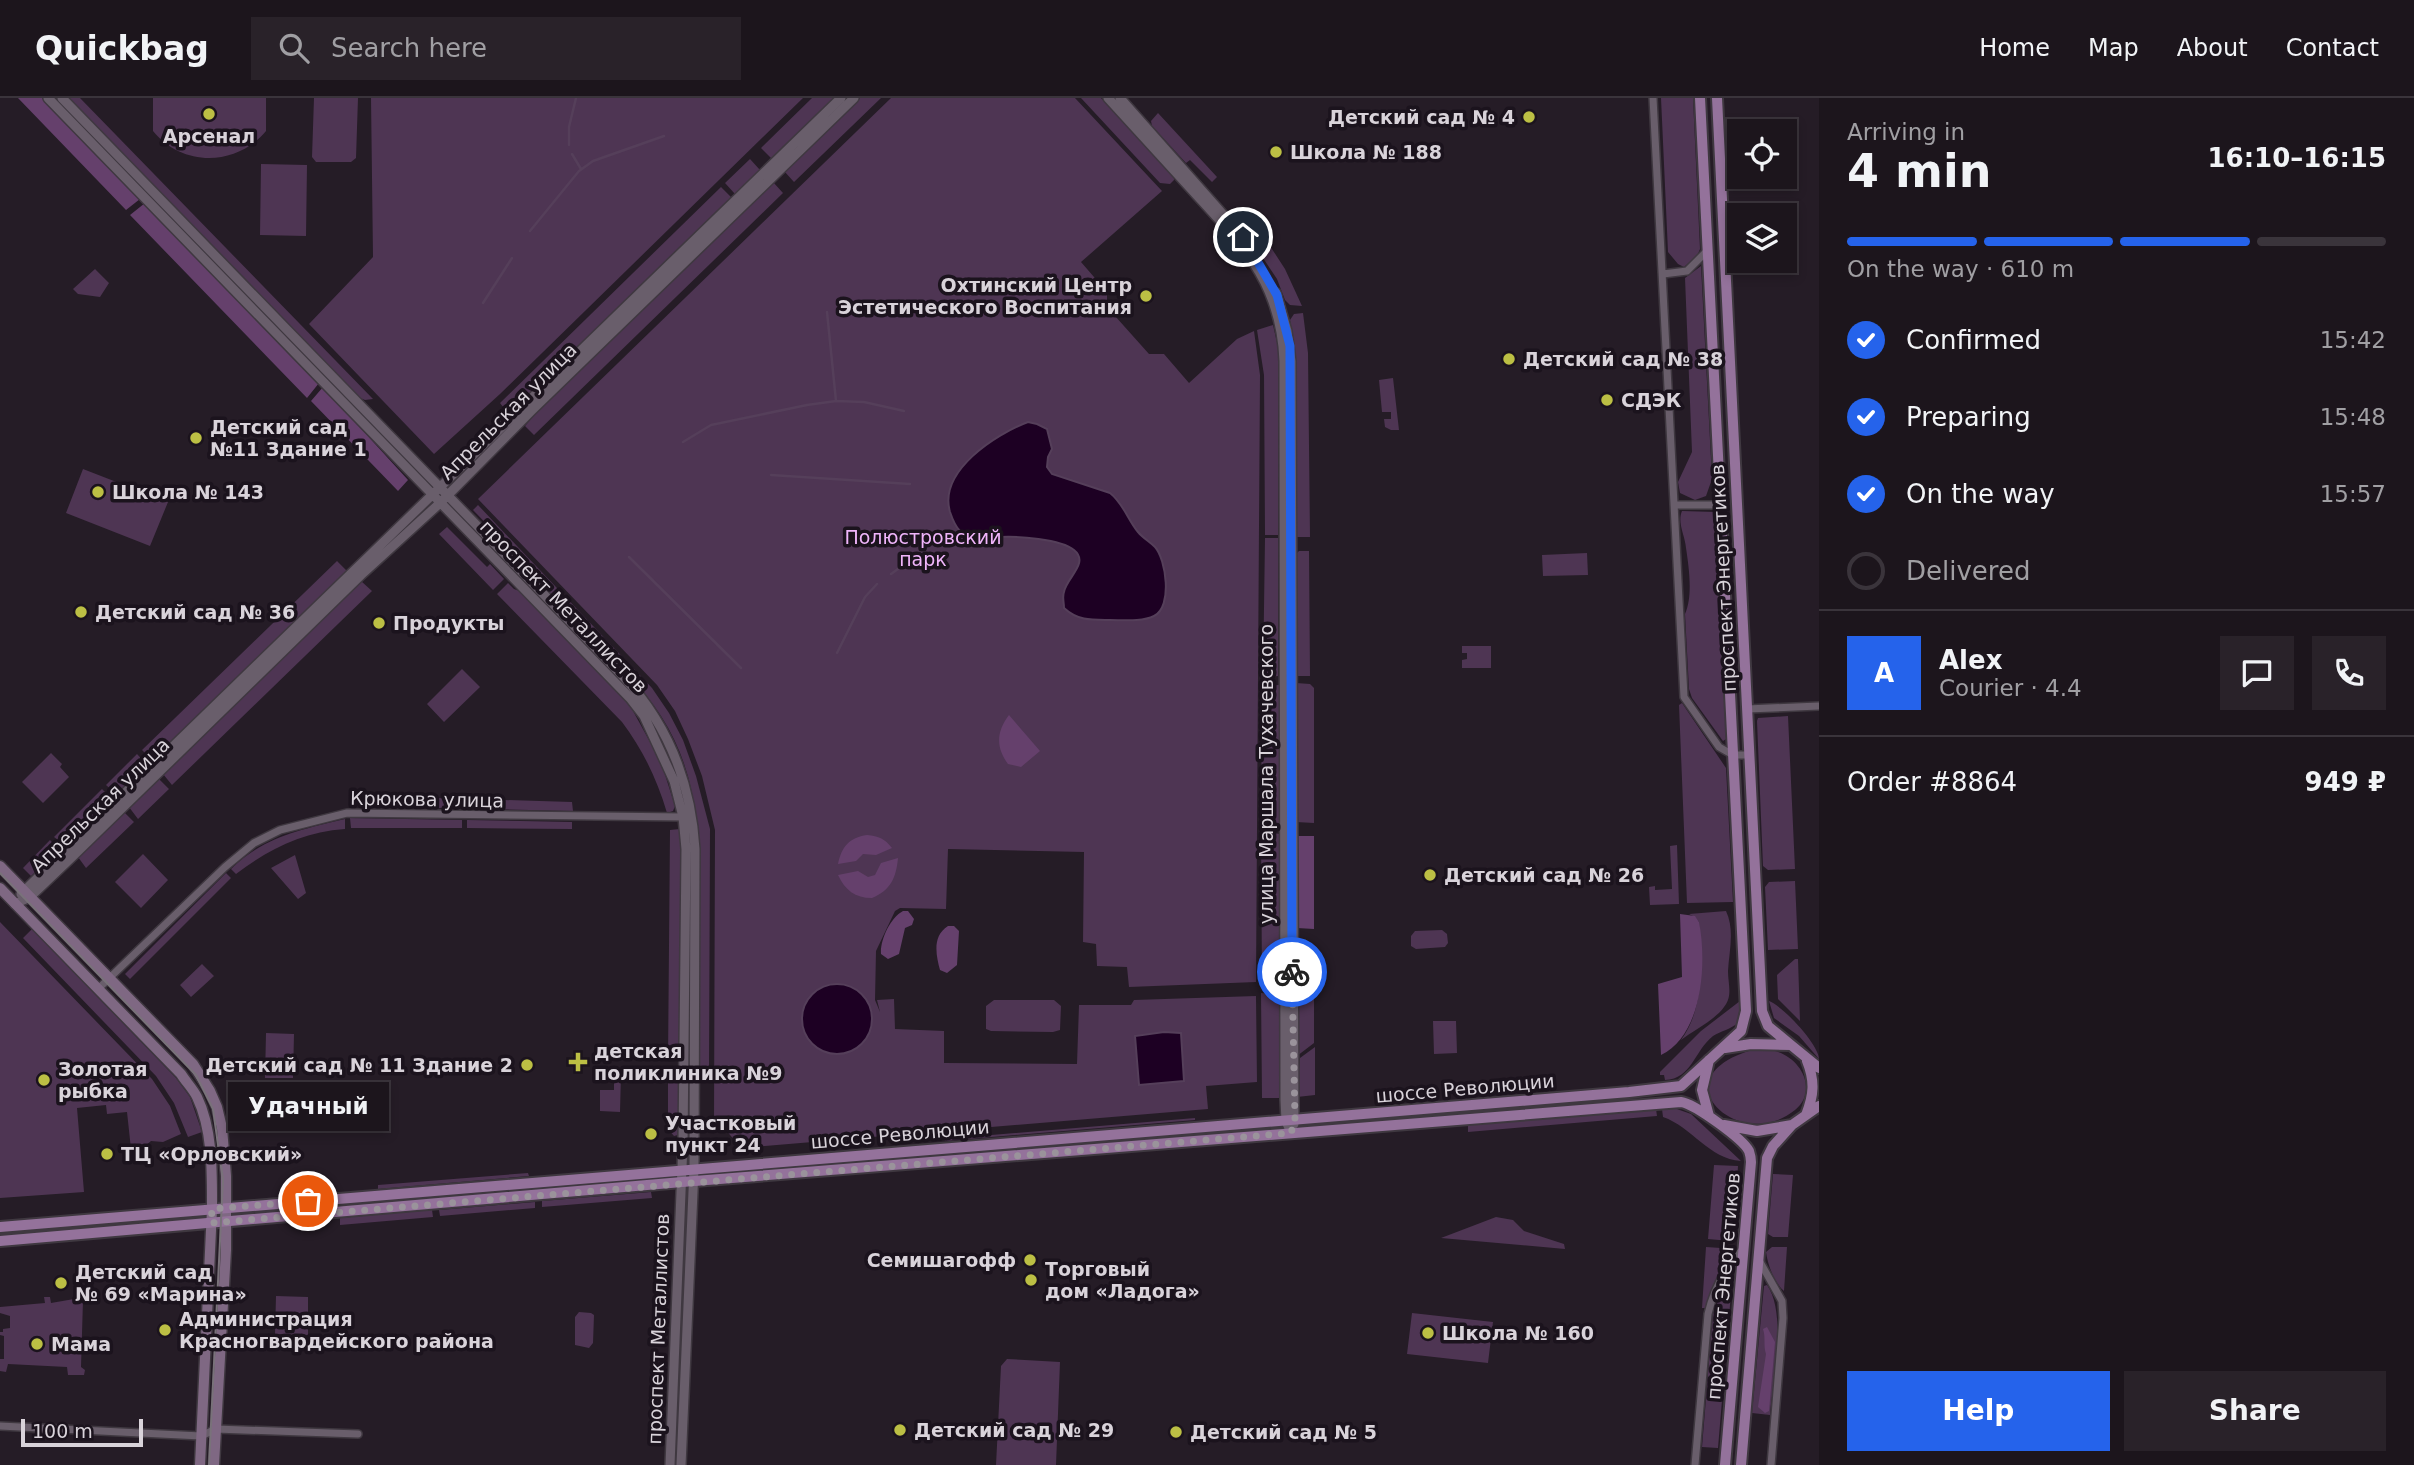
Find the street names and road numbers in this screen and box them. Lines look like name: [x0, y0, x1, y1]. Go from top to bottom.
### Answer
street label: Апрельская улица: [435, 338, 581, 484]
street label: проспект Энергетиков: [1706, 464, 1740, 692]
street label: проспект Металлистов: [476, 515, 652, 697]
street label: улица Маршала Тухачевского: [1255, 624, 1277, 924]
street label: Апрельская улица: [26, 733, 174, 877]
street label: Крюкова улица: [350, 787, 504, 811]
street label: шоссе Революции: [1375, 1069, 1555, 1107]
street label: шоссе Революции: [810, 1115, 990, 1153]
street label: проспект Энергетиков: [1702, 1171, 1744, 1401]
street label: проспект Металлистов: [643, 1213, 673, 1445]

